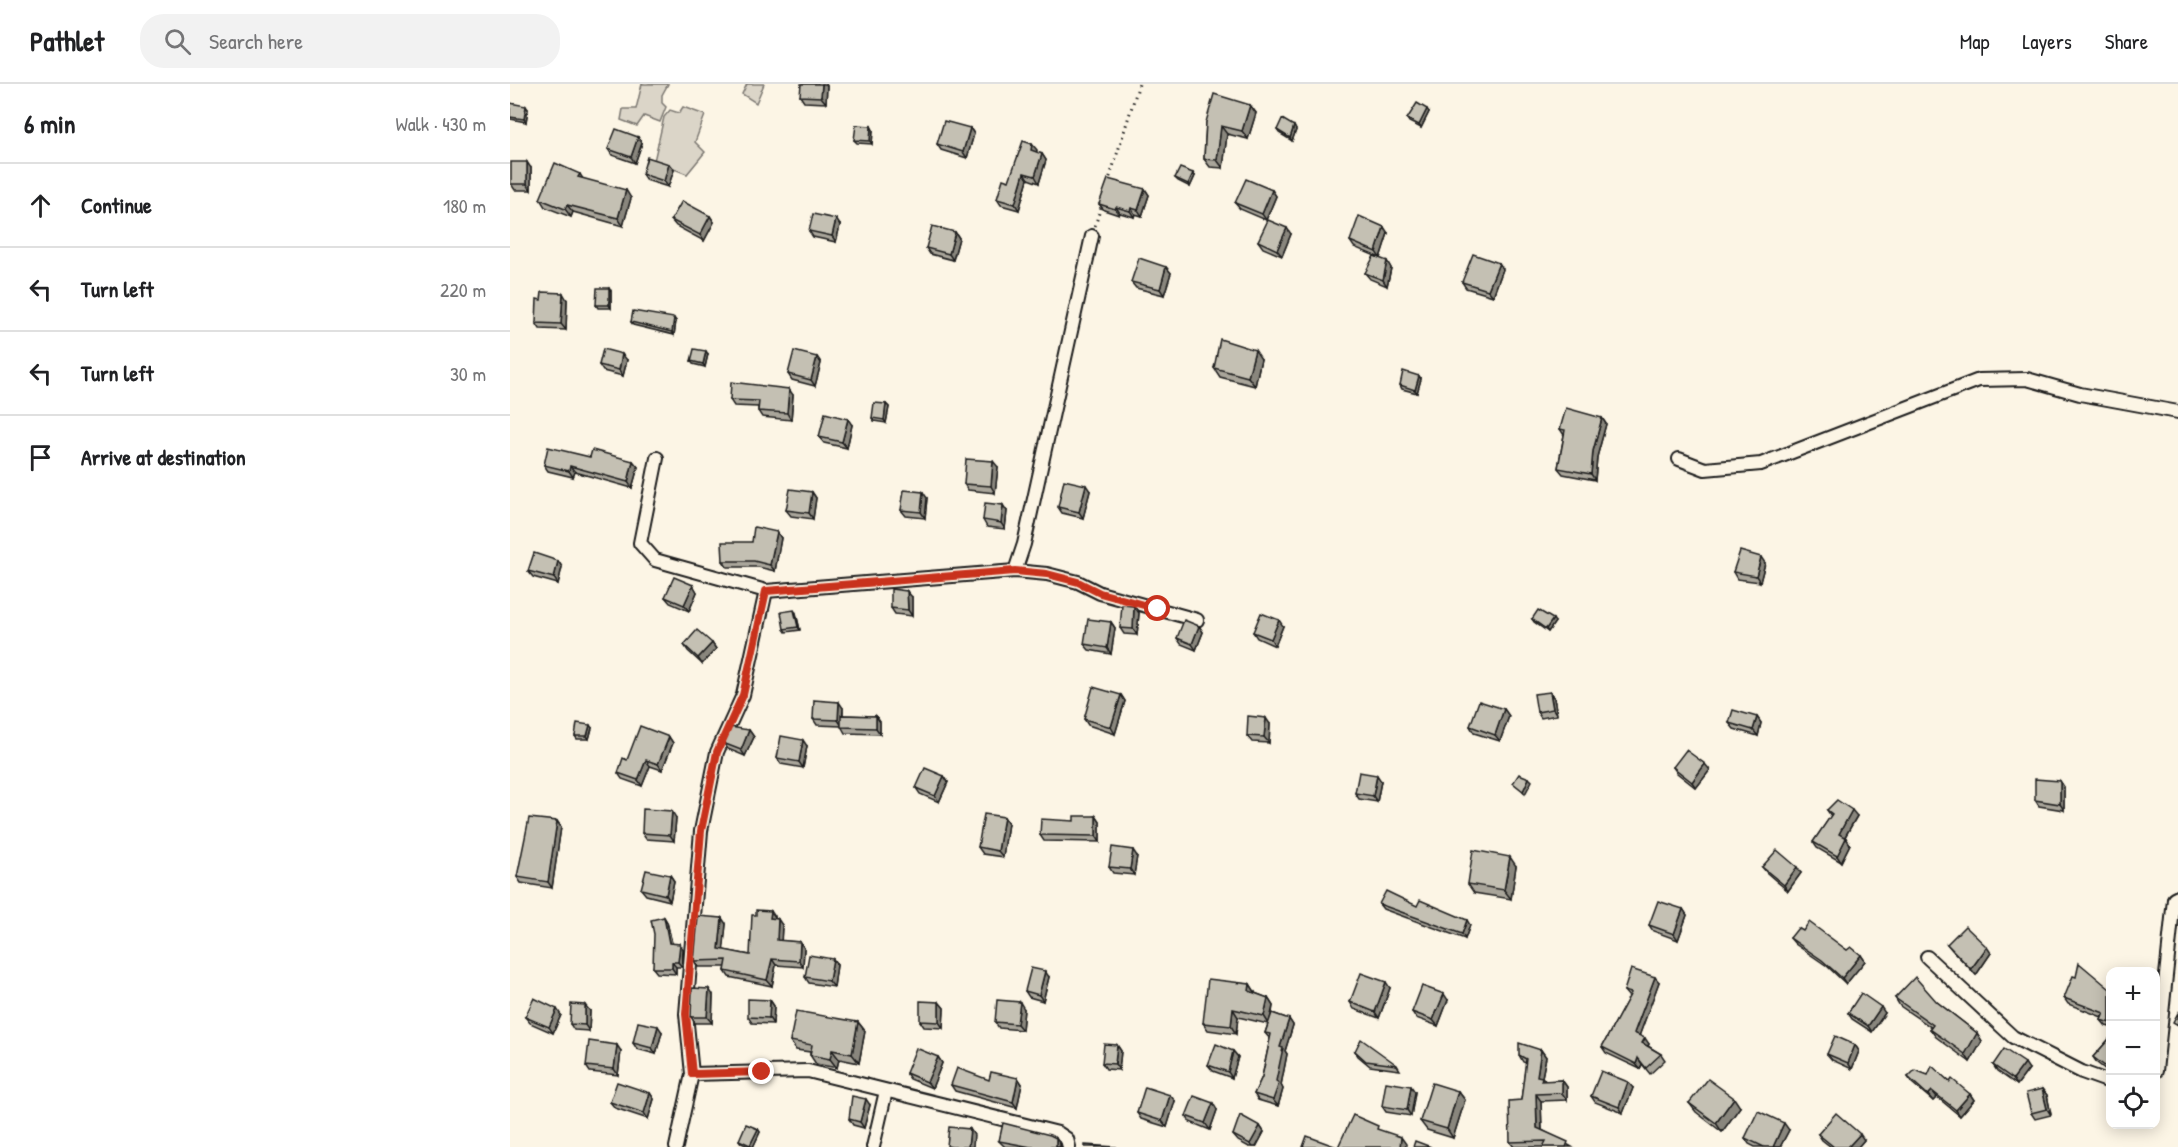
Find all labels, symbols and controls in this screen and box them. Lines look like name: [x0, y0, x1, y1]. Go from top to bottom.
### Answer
search box: [140, 14, 560, 68]
text: Pathlet: [30, 22, 104, 60]
icon: search: [161, 25, 194, 58]
text: Search here: [209, 26, 303, 56]
text: Map: [1960, 27, 1989, 56]
text: Layers: [2022, 27, 2072, 56]
text: Share: [2105, 27, 2148, 56]
text: 6 min: [24, 106, 76, 141]
text: Walk · 430 m: [395, 110, 486, 137]
icon: ahead: [24, 189, 57, 222]
text: Continue: [81, 190, 152, 220]
text: 180 m: [443, 192, 486, 219]
icon: left: [24, 273, 57, 306]
text: Turn left: [81, 274, 154, 304]
text: 220 m: [440, 276, 486, 303]
icon: left: [24, 357, 57, 390]
text: Turn left: [81, 358, 154, 388]
text: 30 m: [450, 360, 486, 387]
icon: arrive: [24, 441, 57, 474]
text: Arrive at destination: [81, 442, 246, 472]
route start: [1144, 595, 1170, 621]
map controls: [2106, 967, 2160, 1129]
button: +: [2106, 967, 2160, 1021]
button: −: [2106, 1021, 2160, 1075]
route end: [748, 1058, 774, 1084]
button: locate: [2106, 1075, 2160, 1129]

